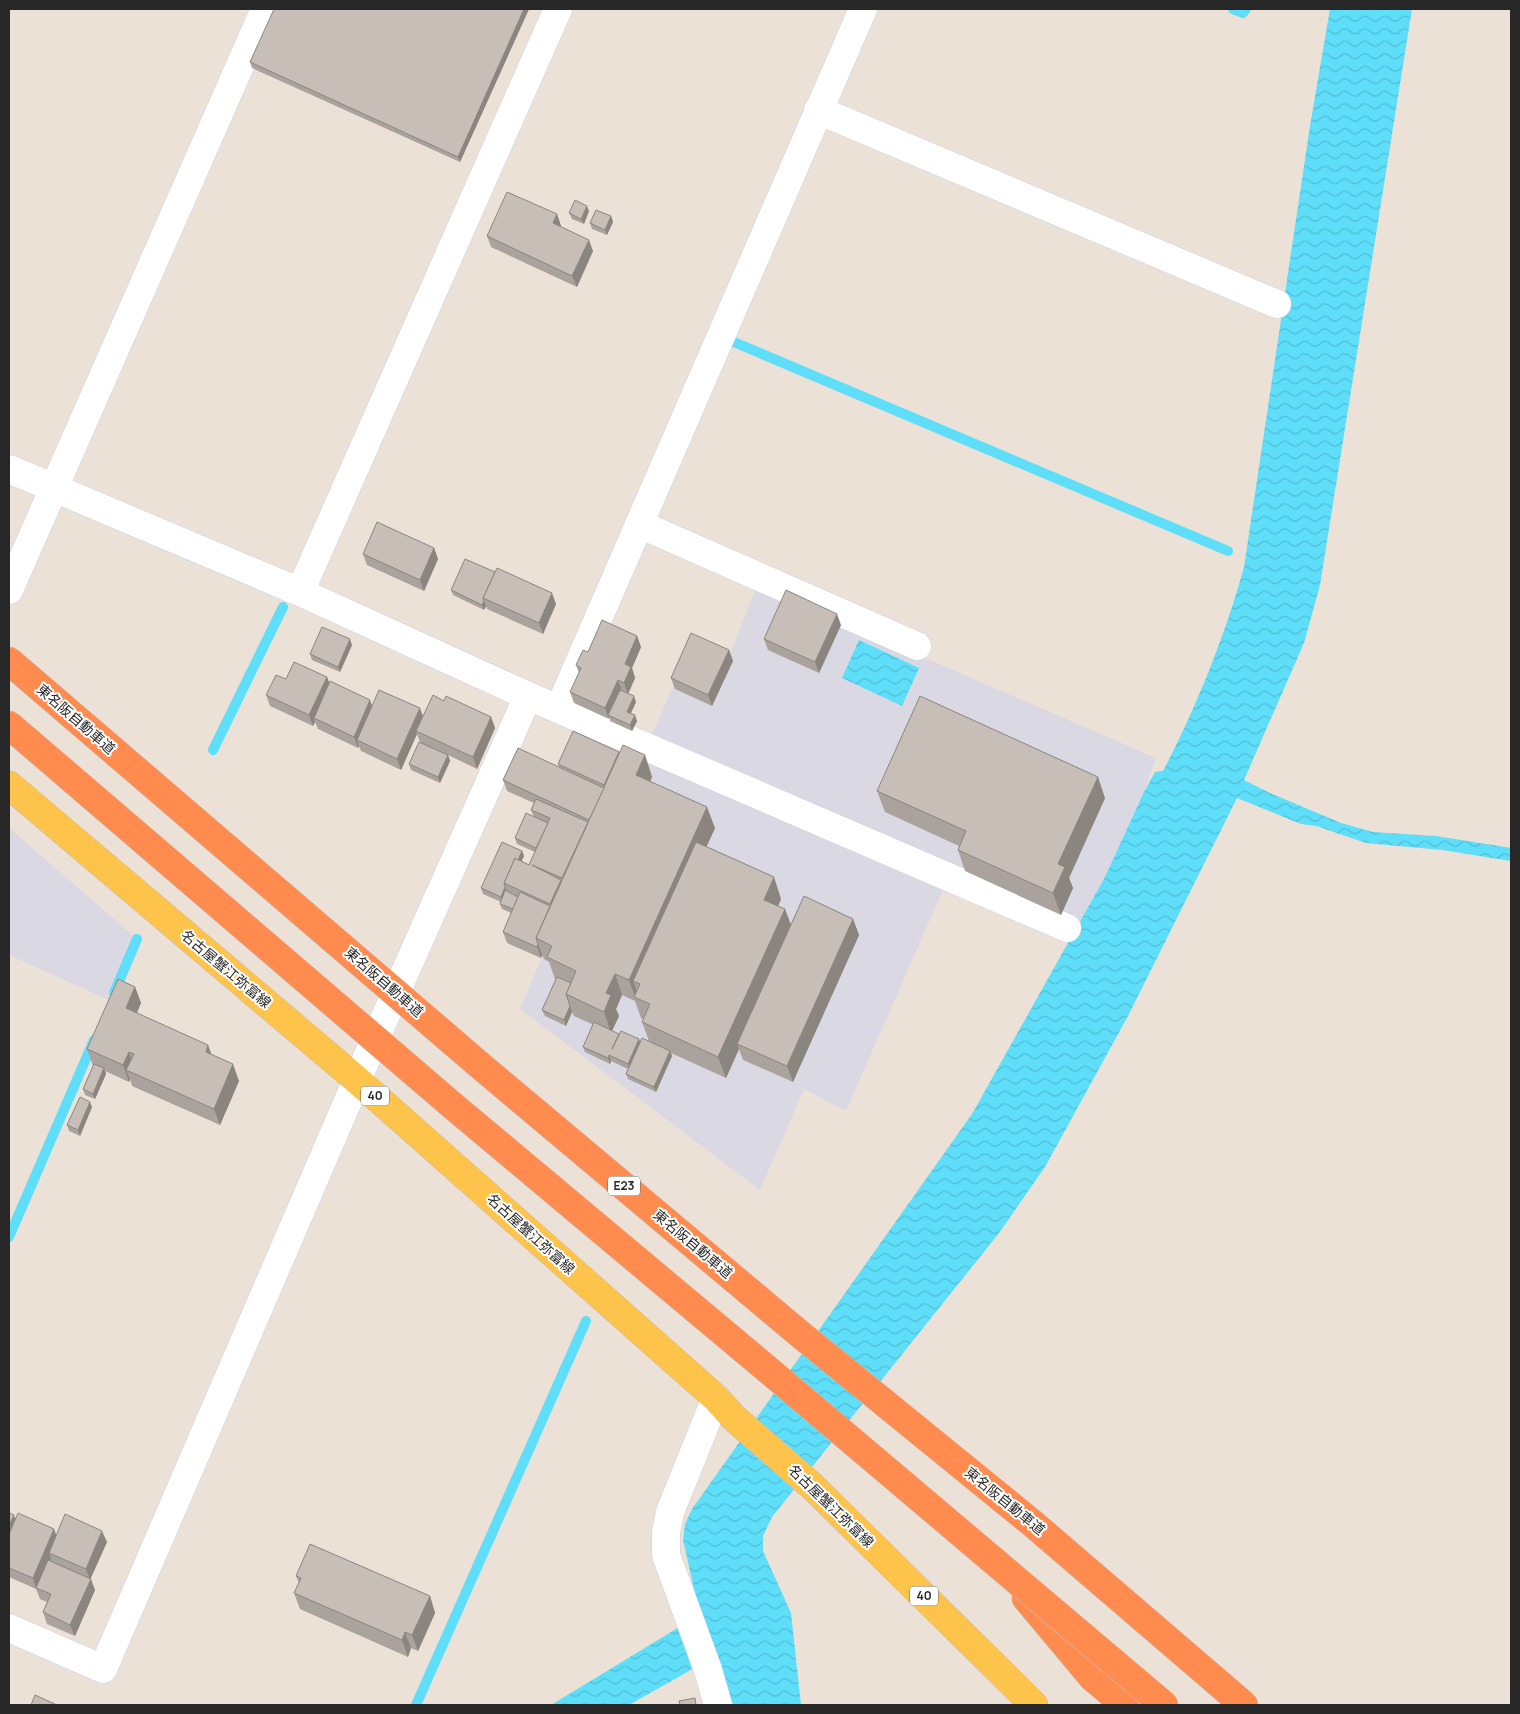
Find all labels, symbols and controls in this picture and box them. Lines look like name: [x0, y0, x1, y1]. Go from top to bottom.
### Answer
street label: 東名阪自動車道: [33, 679, 120, 758]
street label: 名古屋蟹江弥富線: [177, 925, 275, 1012]
street label: 東名阪自動車道: [341, 942, 428, 1021]
road number: 40: [361, 1086, 389, 1106]
road number: E23: [608, 1176, 640, 1196]
street label: 名古屋蟹江弥富線: [483, 1189, 579, 1278]
street label: 東名阪自動車道: [650, 1205, 737, 1282]
street label: 名古屋蟹江弥富線: [784, 1460, 878, 1551]
street label: 東名阪自動車道: [961, 1462, 1049, 1539]
road number: 40: [910, 1586, 938, 1605]

